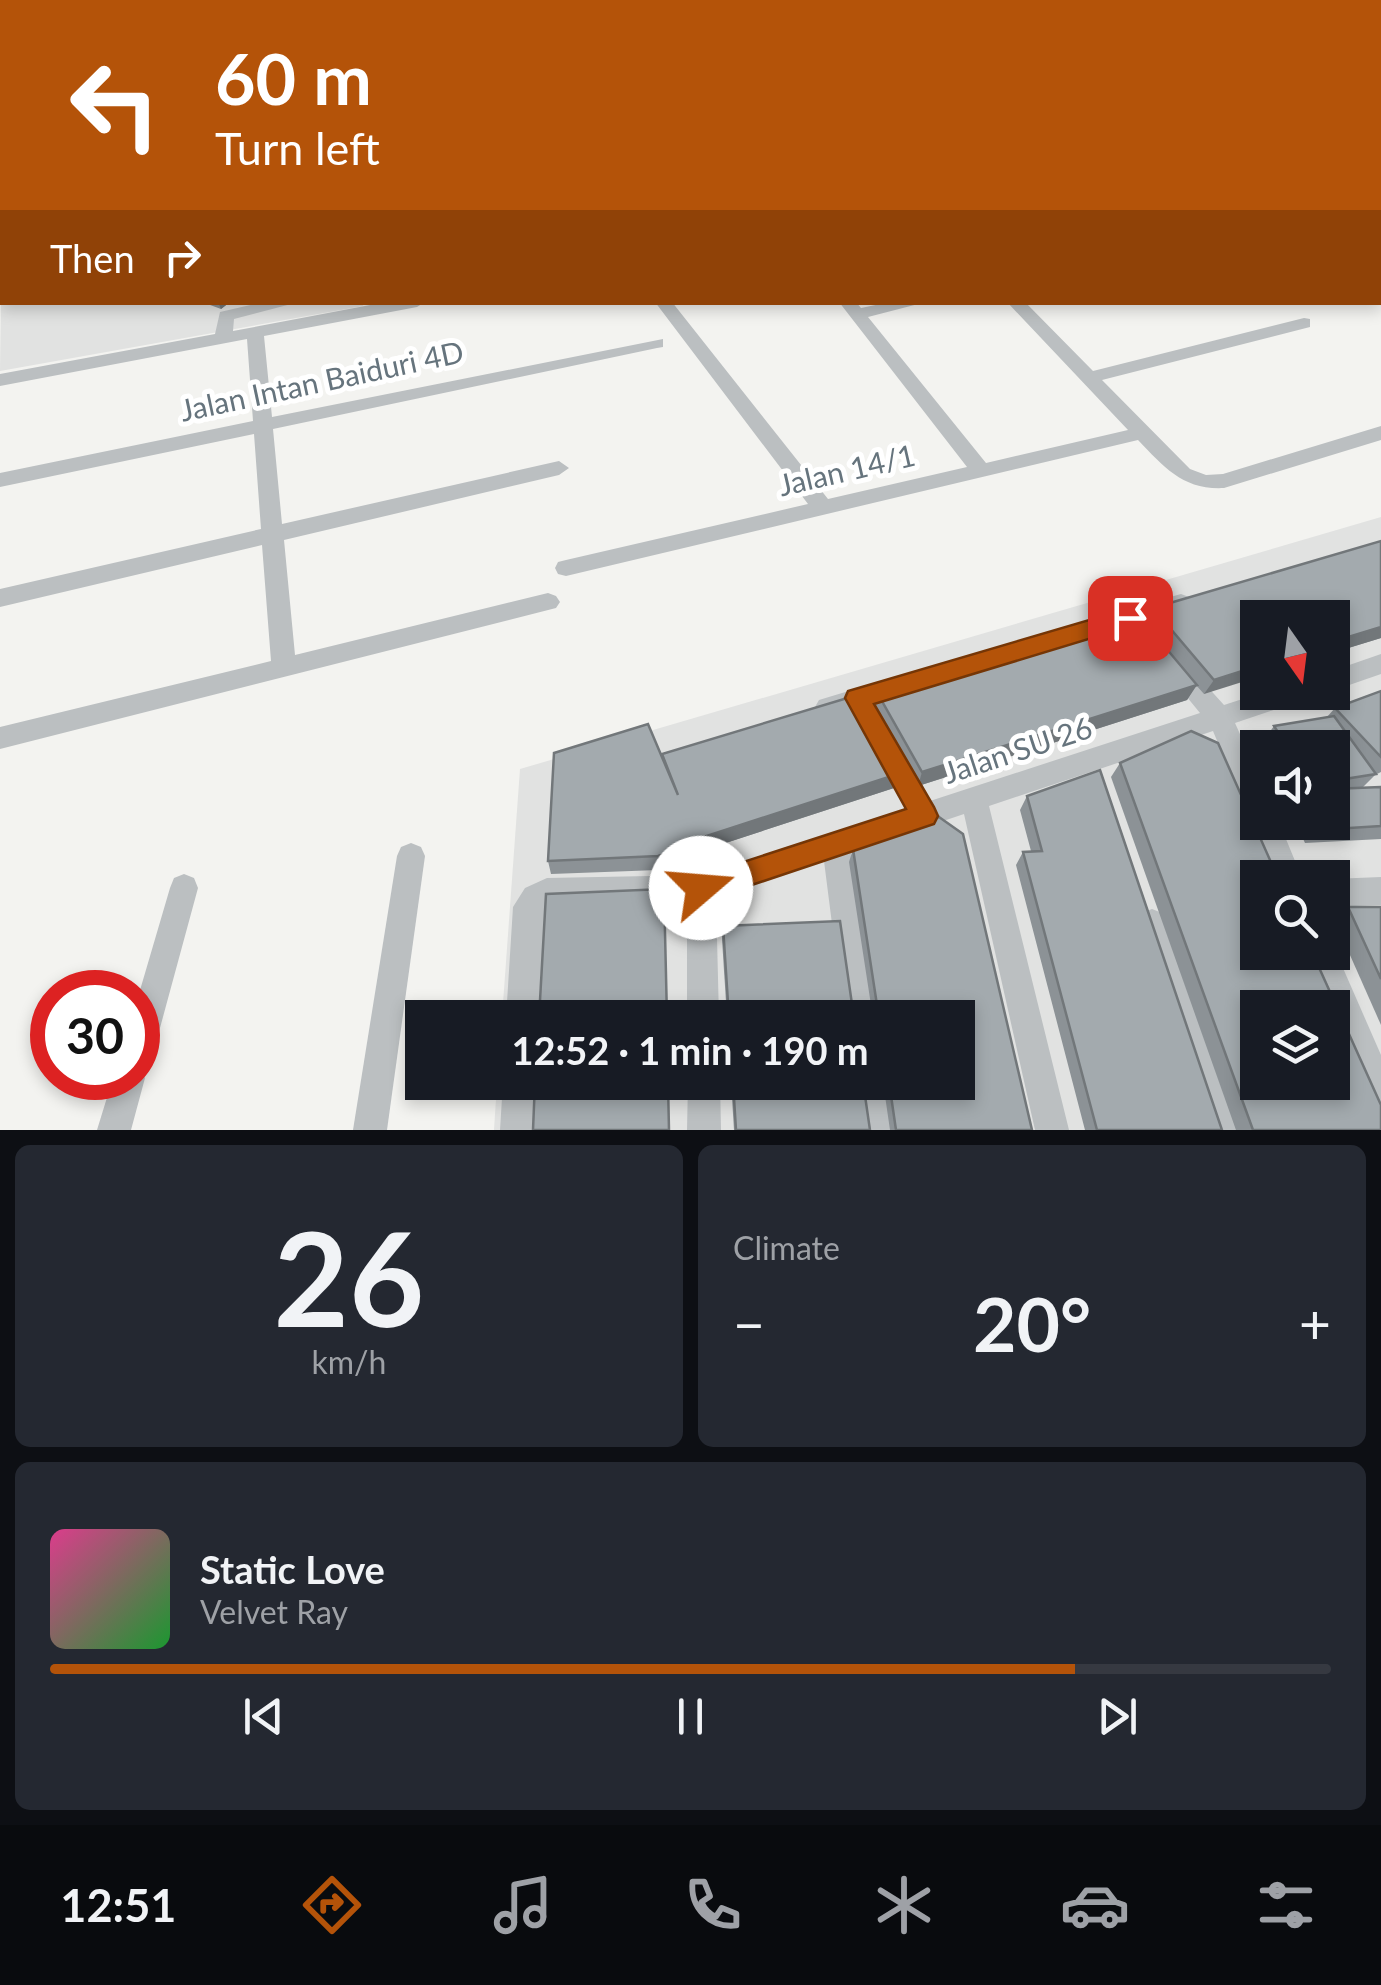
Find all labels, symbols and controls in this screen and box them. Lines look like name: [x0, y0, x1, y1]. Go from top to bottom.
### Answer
text: 60 m: [215, 36, 372, 120]
icon: left: [50, 40, 180, 170]
text: Turn left: [215, 121, 380, 175]
icon: right: [155, 230, 210, 285]
text: Then: [50, 235, 135, 281]
street label: Jalan Intan Baiduri 4D: [176, 332, 467, 428]
street label: Jalan 14/1: [775, 436, 918, 502]
pin: [1088, 576, 1173, 661]
icon: arrive: [1103, 591, 1158, 646]
north arrow: [1240, 600, 1350, 710]
map controls: [1240, 600, 1350, 1100]
street label: Jalan SU 26: [938, 708, 1096, 790]
button: sound: [1240, 730, 1350, 840]
position arrow: [649, 836, 753, 940]
button: search: [1240, 860, 1350, 970]
speed limit sign: 30: [30, 970, 160, 1100]
button: layers: [1240, 990, 1350, 1100]
text: 12:52 · 1 min · 190 m: [511, 1027, 869, 1073]
text: 26: [274, 1199, 424, 1355]
text: Climate: [733, 1228, 840, 1267]
text: 20°: [973, 1278, 1091, 1368]
text: −: [733, 1290, 765, 1356]
text: +: [1299, 1290, 1331, 1356]
text: km/h: [312, 1342, 386, 1381]
text: Static Love: [200, 1546, 385, 1592]
text: Velvet Ray: [200, 1592, 348, 1631]
icon: previous: [236, 1689, 291, 1744]
icon: pause: [663, 1689, 718, 1744]
icon: next: [1090, 1689, 1145, 1744]
icon: directions: [297, 1870, 367, 1940]
icon: music: [488, 1870, 558, 1940]
icon: phone: [678, 1870, 748, 1940]
icon: climate: [869, 1870, 939, 1940]
icon: car: [1060, 1870, 1130, 1940]
icon: filters: [1251, 1870, 1321, 1940]
text: 12:51: [60, 1878, 176, 1932]

